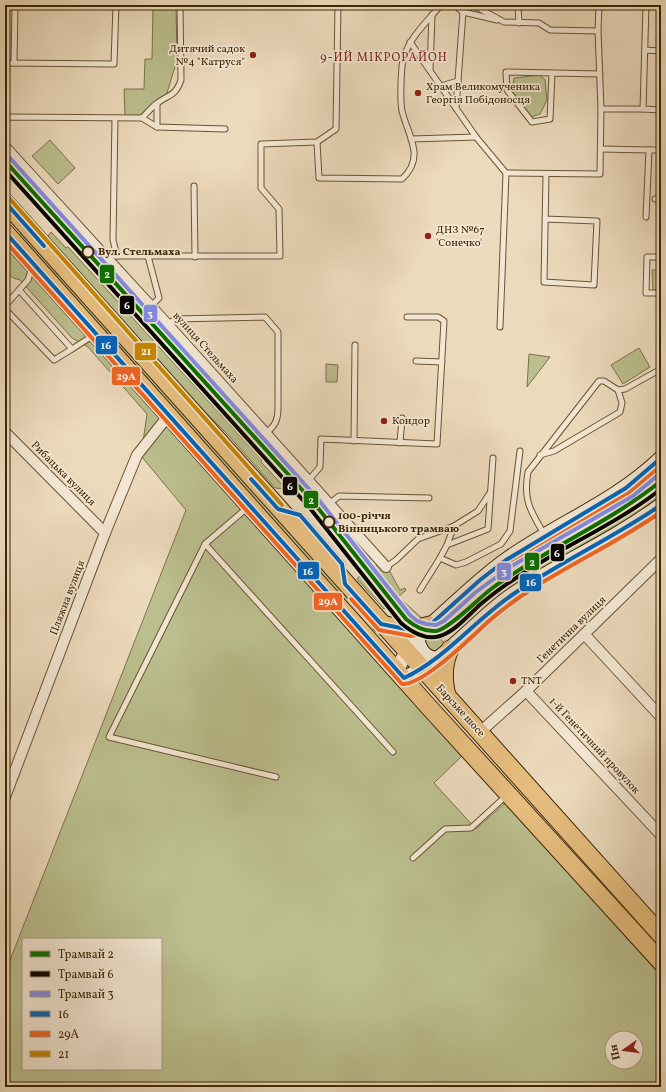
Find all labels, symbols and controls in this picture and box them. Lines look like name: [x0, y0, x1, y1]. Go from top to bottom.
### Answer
place label: Дитячий садок №4 "Катруся": [169, 42, 245, 70]
district label: 9-ИЙ МІКРОРАЙОН: [320, 49, 448, 66]
marker: Дитячий садок №4 "Катруся": [248, 50, 258, 60]
place label: Храм Великомученика Георгія Побідоносця: [426, 80, 541, 108]
marker: Храм Великомученика Георгія Побідоносця: [413, 88, 423, 98]
place label: ДНЗ №67 'Сонечко': [436, 223, 484, 251]
marker: ДНЗ №67 'Сонечко': [423, 231, 433, 241]
marker: Вул. Стельмаха: [81, 245, 95, 259]
place label: Вул. Стельмаха: [98, 245, 180, 260]
line badge: 2: [99, 264, 115, 284]
text: 2: [104, 268, 110, 283]
line badge: 6: [119, 295, 135, 315]
text: 6: [124, 299, 130, 314]
line badge: 3: [143, 304, 158, 323]
text: 3: [147, 307, 153, 322]
street label: вулиця Стельмаха: [169, 309, 242, 387]
line badge: 16: [95, 335, 118, 355]
text: 16: [101, 339, 111, 354]
line badge: 21: [134, 342, 157, 361]
text: 21: [141, 345, 151, 360]
line badge: 29А: [111, 366, 141, 386]
text: 29А: [116, 370, 136, 385]
place label: Кондор: [392, 414, 430, 429]
marker: Кондор: [379, 416, 389, 426]
street label: Рибацька вулиця: [27, 438, 99, 510]
line badge: 6: [282, 476, 298, 496]
text: 6: [287, 480, 293, 495]
line badge: 2: [303, 490, 319, 509]
text: 2: [308, 494, 314, 509]
place label: 100-річчя Вінницького трамваю: [338, 509, 459, 537]
marker: 100-річчя Вінницького трамваю: [322, 515, 336, 529]
line badge: 6: [550, 543, 565, 562]
text: 6: [554, 547, 560, 562]
line badge: 2: [524, 552, 540, 571]
text: 2: [529, 556, 535, 571]
street label: Пляжна вулиця: [47, 558, 89, 638]
line badge: 16: [297, 561, 320, 580]
line badge: 3: [496, 562, 512, 581]
text: 16: [303, 565, 313, 580]
text: 3: [501, 565, 507, 580]
line badge: 16: [519, 573, 542, 592]
text: 16: [526, 576, 536, 591]
line badge: 29А: [313, 592, 343, 611]
street label: Генетична вулиця: [534, 593, 610, 667]
text: 29А: [318, 595, 338, 610]
place label: TNT: [521, 674, 542, 689]
marker: TNT: [508, 676, 518, 686]
street label: Барське шосе: [432, 681, 488, 741]
street label: 1-й Генетичний провулок: [545, 694, 643, 798]
legend: [22, 938, 162, 1070]
text: Трамвай 2: [58, 947, 114, 963]
text: Трамвай 6: [58, 967, 113, 983]
text: Трамвай 3: [58, 987, 114, 1003]
text: 16: [58, 1007, 69, 1023]
text: 29А: [58, 1027, 80, 1043]
north arrow: [604, 1030, 644, 1070]
text: Пн: [607, 1043, 625, 1061]
text: 21: [58, 1047, 69, 1063]

